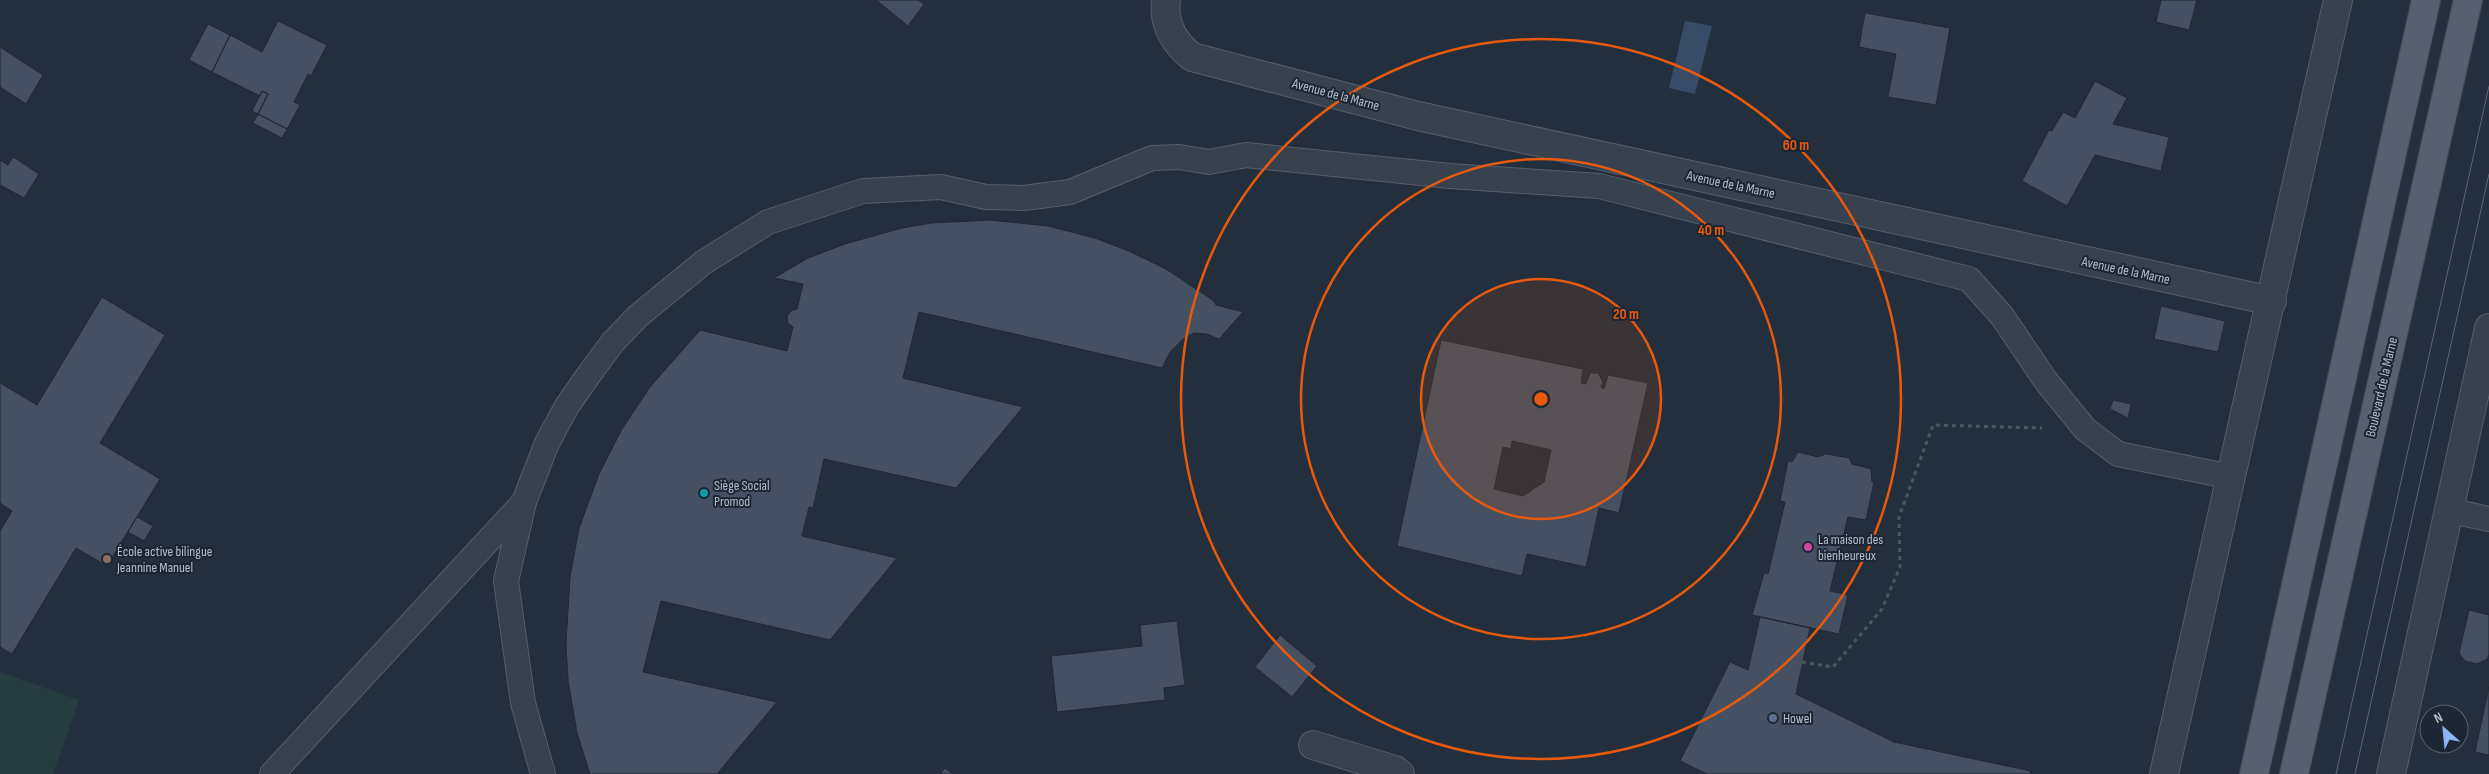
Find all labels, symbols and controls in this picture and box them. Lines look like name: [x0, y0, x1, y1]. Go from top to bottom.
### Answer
street label: Avenue de la Marne: [1289, 74, 1381, 114]
text: 60 m: [1783, 136, 1809, 155]
street label: Avenue de la Marne: [1684, 167, 1777, 202]
text: 40 m: [1698, 221, 1724, 240]
street label: Avenue de la Marne: [2079, 253, 2172, 288]
text: 20 m: [1613, 305, 1639, 324]
street label: Boulevard de la Marne: [2362, 336, 2401, 439]
centre of rings: [1532, 390, 1550, 408]
place label: Siège Social Promod: [714, 477, 770, 510]
marker: Siège Social Promod: [698, 487, 710, 499]
place label: La maison des bienheureux: [1818, 531, 1883, 564]
marker: La maison des bienheureux: [1802, 541, 1814, 553]
place label: École active bilingue Jeannine Manuel: [116, 543, 212, 576]
marker: École active bilingue Jeannine Manuel: [101, 553, 113, 565]
north arrow: [2419, 704, 2469, 754]
text: N: [2431, 709, 2446, 727]
place label: Howel: [1783, 710, 1812, 727]
marker: Howel: [1767, 712, 1779, 724]

